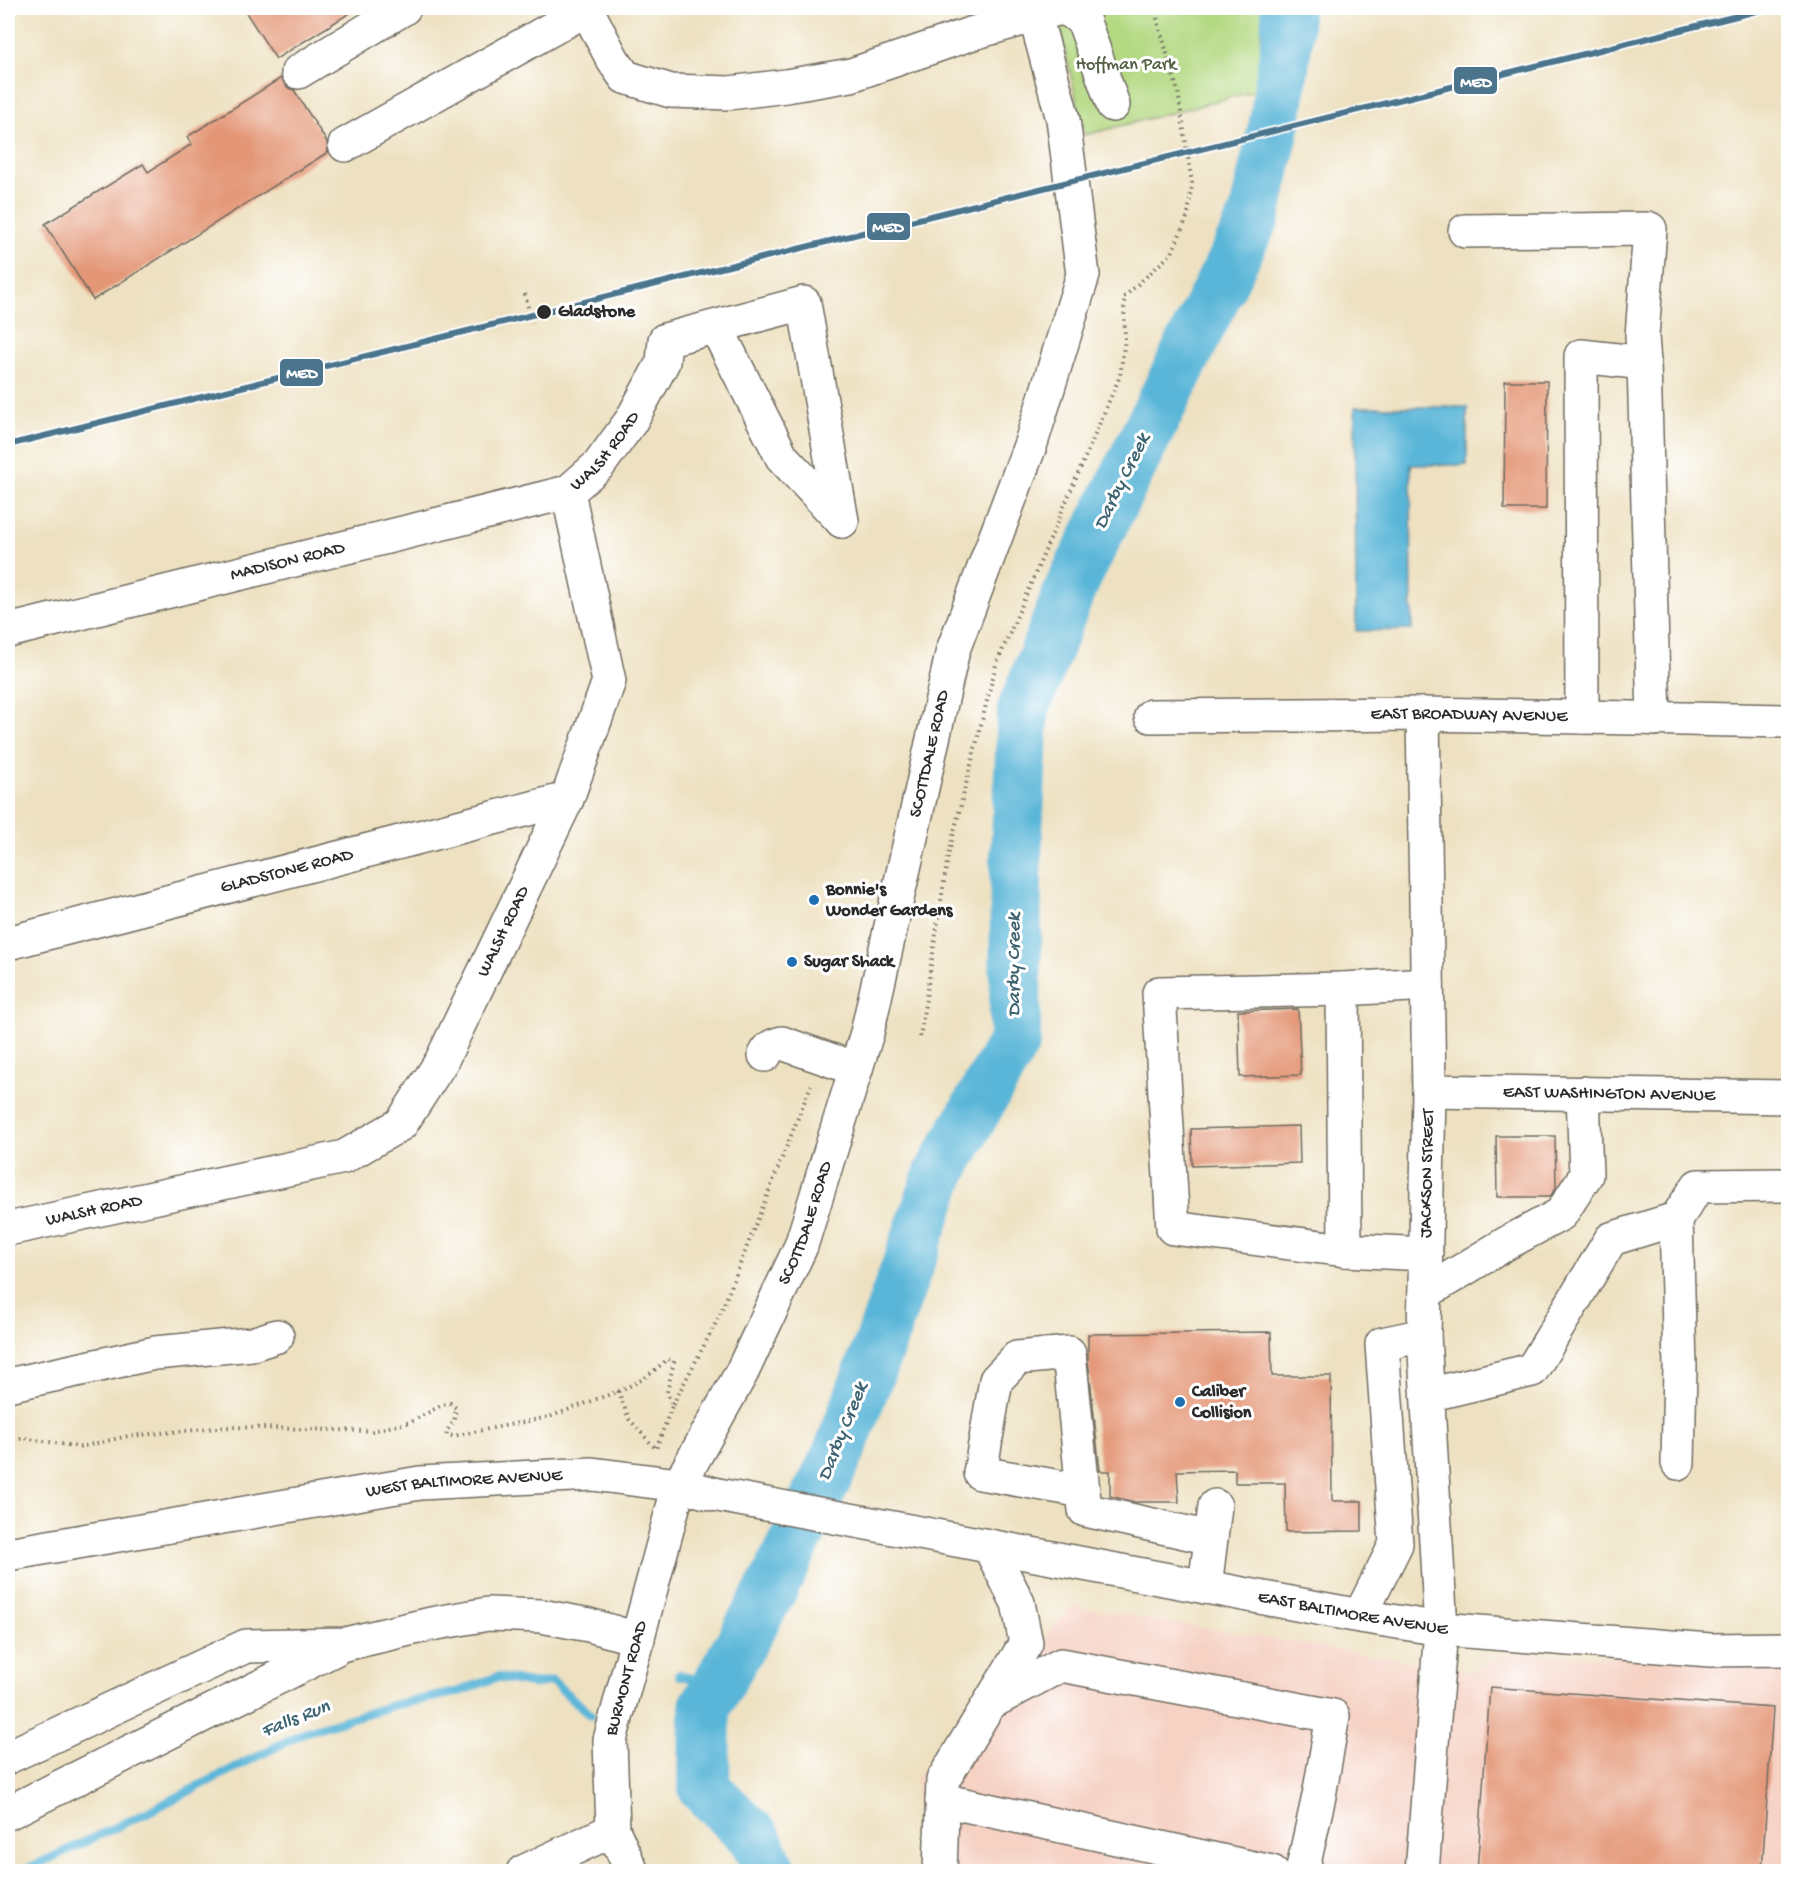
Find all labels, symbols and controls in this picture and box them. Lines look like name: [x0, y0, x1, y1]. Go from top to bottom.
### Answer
park label: Hoffman Park: [1076, 55, 1178, 76]
line badge: MED: [1453, 66, 1498, 95]
text: MED: [1460, 75, 1492, 94]
line badge: MED: [866, 212, 911, 241]
text: MED: [872, 220, 904, 239]
place label: Gladstone: [558, 302, 636, 323]
marker: Gladstone: [535, 303, 553, 321]
line badge: MED: [279, 358, 324, 387]
text: MED: [286, 366, 318, 385]
street label: WALSH ROAD: [566, 408, 645, 496]
water label: Darby Creek: [1090, 428, 1157, 534]
street label: MADISON ROAD: [228, 537, 347, 586]
street label: SCOTTDALE ROAD: [905, 688, 954, 819]
street label: EAST BROADWAY AVENUE: [1370, 703, 1568, 727]
street label: GLADSTONE ROAD: [218, 844, 356, 898]
place label: Bonnie's Wonder Gardens: [825, 880, 954, 922]
street label: WALSH ROAD: [473, 882, 534, 980]
marker: Bonnie's Wonder Gardens: [807, 893, 821, 907]
water label: Darby Creek: [1004, 911, 1027, 1017]
place label: Sugar Shack: [804, 952, 896, 973]
marker: Sugar Shack: [785, 955, 799, 969]
street label: EAST WASHINGTON AVENUE: [1503, 1082, 1716, 1106]
street label: JACKSON STREET: [1415, 1107, 1439, 1238]
street label: SCOTTDALE ROAD: [774, 1158, 837, 1288]
street label: WALSH ROAD: [44, 1190, 144, 1231]
water label: Darby Creek: [814, 1378, 875, 1484]
place label: Caliber Collision: [1191, 1382, 1252, 1424]
marker: Caliber Collision: [1173, 1395, 1187, 1409]
street label: WEST BALTIMORE AVENUE: [364, 1465, 564, 1503]
street label: EAST BALTIMORE AVENUE: [1256, 1586, 1449, 1640]
street label: BURMONT ROAD: [601, 1618, 652, 1739]
water label: Falls Run: [258, 1696, 334, 1744]

